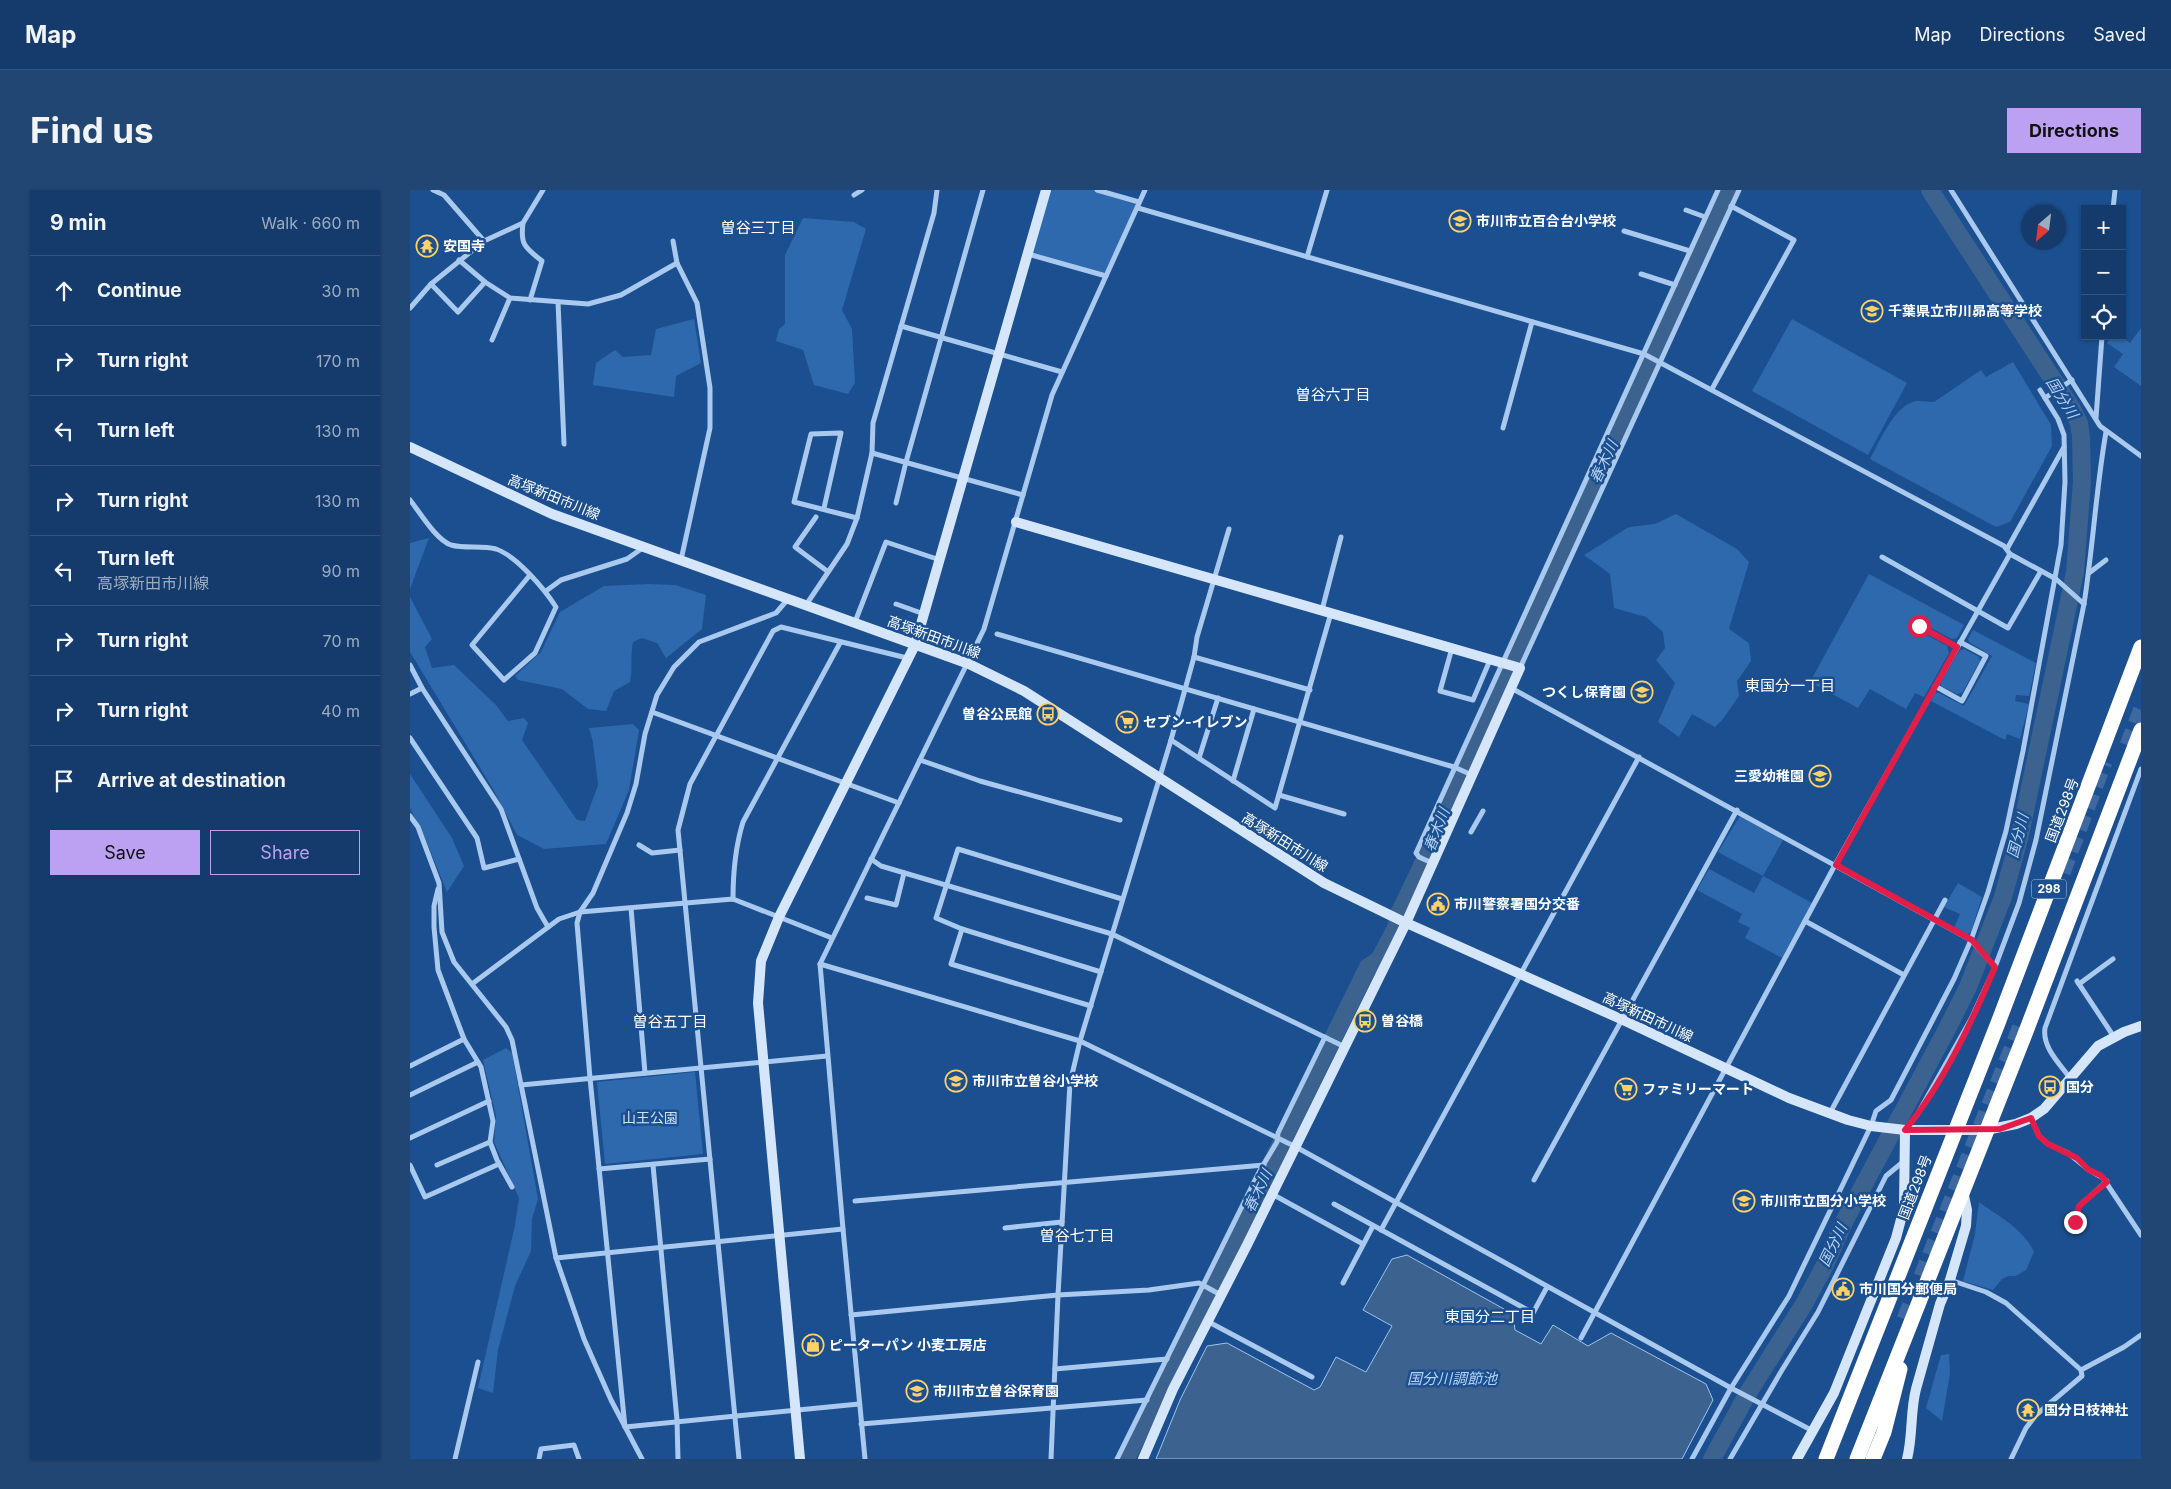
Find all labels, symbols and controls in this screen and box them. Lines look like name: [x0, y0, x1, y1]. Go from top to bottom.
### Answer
text: Map: [25, 20, 76, 49]
text: Map: [1914, 24, 1952, 45]
text: Directions: [1980, 24, 2065, 45]
text: Saved: [2093, 24, 2146, 45]
button: Directions: [2007, 108, 2141, 153]
text: Find us: [30, 109, 154, 151]
north arrow: [2021, 205, 2066, 250]
map controls: [2081, 205, 2126, 340]
button: +: [2081, 205, 2126, 250]
school or university icon: 市川市立百合台小学校: [1448, 209, 1472, 233]
text: 9 min: [50, 210, 107, 235]
place label: 市川市立百合台小学校: [1476, 212, 1616, 229]
text: Walk · 660 m: [261, 213, 360, 233]
district label: 曽谷三丁目: [720, 218, 796, 237]
temple icon: 安国寺: [415, 234, 439, 258]
place label: 安国寺: [443, 237, 485, 254]
button: −: [2081, 250, 2126, 295]
icon: ahead: [50, 277, 78, 305]
text: Continue: [97, 279, 182, 302]
text: 30 m: [322, 281, 360, 301]
button: locate: [2081, 295, 2126, 340]
school or university icon: 千葉県立市川昴高等学校: [1860, 299, 1884, 323]
place label: 千葉県立市川昴高等学校: [1888, 302, 2042, 319]
icon: right: [50, 347, 78, 375]
text: Turn right: [97, 349, 188, 372]
text: 170 m: [316, 351, 360, 371]
water label: 国分川: [2042, 374, 2083, 424]
district label: 曽谷六丁目: [1295, 385, 1371, 404]
icon: left: [50, 417, 78, 445]
text: Turn left: [97, 419, 175, 442]
text: 130 m: [315, 421, 360, 441]
water label: 春木川: [1585, 436, 1623, 486]
street label: 高塚新田市川線: [506, 470, 603, 523]
icon: right: [50, 487, 78, 515]
text: Turn right: [97, 489, 188, 512]
text: 130 m: [315, 491, 360, 511]
text: Turn left: [97, 547, 175, 570]
icon: left: [50, 557, 78, 585]
text: 90 m: [321, 561, 360, 581]
text: 高塚新田市川線: [97, 573, 209, 593]
street label: 高塚新田市川線: [885, 612, 983, 661]
route start: [1908, 615, 1931, 638]
icon: right: [50, 627, 78, 655]
text: Turn right: [97, 629, 188, 652]
text: 70 m: [323, 631, 360, 651]
district label: 東国分一丁目: [1745, 676, 1835, 695]
school or university icon: つくし保育園: [1630, 680, 1654, 704]
place label: つくし保育園: [1542, 683, 1626, 700]
icon: right: [50, 697, 78, 725]
text: Turn right: [97, 699, 188, 722]
text: 40 m: [321, 701, 360, 721]
bus stop icon: 曽谷公民館: [1036, 702, 1060, 726]
place label: 曽谷公民館: [962, 705, 1032, 722]
supermarket icon: セブン-イレブン: [1115, 710, 1139, 734]
place label: セブン-イレブン: [1143, 713, 1248, 730]
school or university icon: 三愛幼稚園: [1808, 764, 1832, 788]
icon: arrive: [50, 767, 78, 795]
place label: 三愛幼稚園: [1734, 767, 1804, 784]
text: Arrive at destination: [97, 769, 286, 792]
street label: 国道298号: [2041, 775, 2082, 845]
water label: 春木川: [1420, 804, 1454, 854]
street label: 高塚新田市川線: [1239, 808, 1331, 875]
water label: 国分川: [2003, 810, 2033, 860]
button: Save: [50, 830, 200, 875]
button: Share: [210, 830, 360, 875]
road number: 298: [2032, 880, 2066, 899]
public building icon: 市川警察署国分交番: [1426, 892, 1450, 916]
place label: 市川警察署国分交番: [1454, 895, 1580, 912]
street label: 高塚新田市川線: [1600, 988, 1696, 1045]
bus stop icon: 曽谷橋: [1353, 1009, 1377, 1033]
district label: 曽谷五丁目: [632, 1012, 708, 1031]
place label: 曽谷橋: [1381, 1012, 1423, 1029]
school or university icon: 市川市立曽谷小学校: [944, 1069, 968, 1093]
place label: 市川市立曽谷小学校: [972, 1072, 1098, 1089]
bus stop icon: 国分: [2038, 1075, 2062, 1099]
supermarket icon: ファミリーマート: [1614, 1077, 1638, 1101]
place label: 国分: [2066, 1078, 2094, 1095]
place label: ファミリーマート: [1642, 1080, 1754, 1097]
park label: 山王公園: [622, 1109, 678, 1126]
street label: 国道298号: [1894, 1152, 1935, 1222]
water label: 春木川: [1239, 1165, 1277, 1215]
school or university icon: 市川市立国分小学校: [1732, 1189, 1756, 1213]
place label: 市川市立国分小学校: [1760, 1192, 1886, 1209]
route end: [2064, 1211, 2087, 1234]
water label: 国分川: [1814, 1219, 1852, 1269]
district label: 曽谷七丁目: [1039, 1226, 1115, 1245]
public building icon: 市川国分郵便局: [1831, 1277, 1855, 1301]
place label: 市川国分郵便局: [1859, 1280, 1957, 1297]
district label: 東国分二丁目: [1445, 1307, 1535, 1326]
shop icon: ピーターパン 小麦工房店: [801, 1333, 825, 1357]
place label: ピーターパン 小麦工房店: [829, 1336, 987, 1353]
water label: 国分川調節池: [1407, 1369, 1499, 1388]
school or university icon: 市川市立曽谷保育園: [905, 1379, 929, 1403]
place label: 市川市立曽谷保育園: [933, 1382, 1059, 1399]
temple icon: 国分日枝神社: [2016, 1398, 2040, 1422]
place label: 国分日枝神社: [2044, 1401, 2128, 1418]

